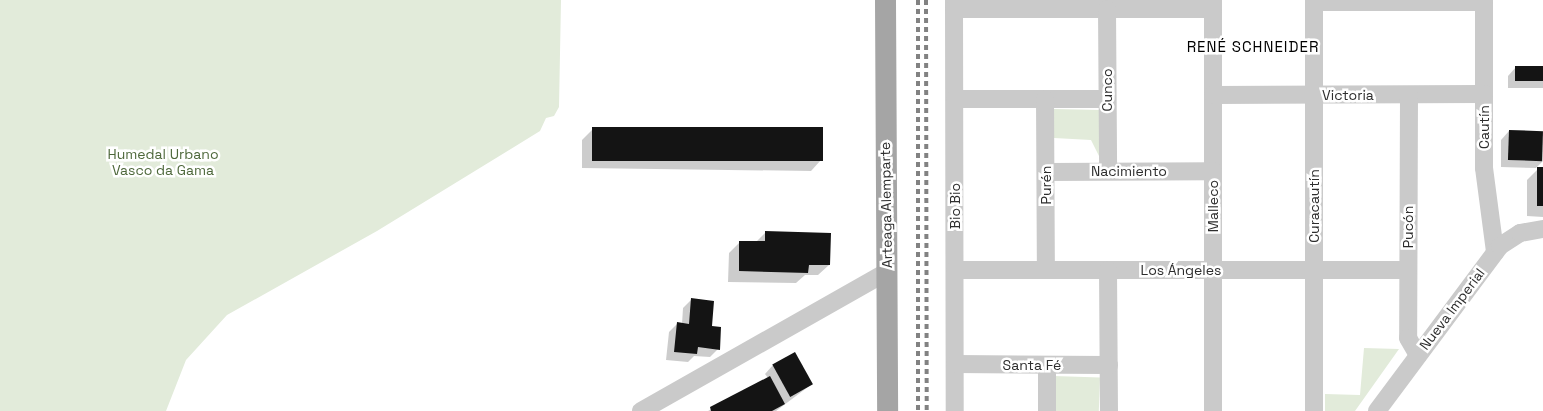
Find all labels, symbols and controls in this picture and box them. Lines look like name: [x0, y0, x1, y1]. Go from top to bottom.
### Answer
district label: RENÉ SCHNEIDER: [1185, 38, 1321, 56]
street label: Cunco: [1099, 68, 1115, 112]
street label: Victoria: [1322, 87, 1374, 103]
street label: Cautín: [1476, 105, 1492, 149]
street label: Arteaga Alemparte: [876, 142, 896, 268]
park label: Humedal Urbano Vasco da Gama: [107, 146, 219, 178]
street label: Nacimiento: [1091, 163, 1167, 179]
street label: Purén: [1038, 166, 1054, 204]
street label: Curacautín: [1306, 169, 1322, 243]
street label: Malleco: [1205, 180, 1221, 232]
street label: Bio Bio: [947, 183, 963, 229]
street label: Pucón: [1400, 206, 1416, 248]
street label: Los Ángeles: [1141, 262, 1221, 278]
street label: Nueva Imperial: [1416, 265, 1488, 353]
street label: Santa Fé: [1003, 357, 1061, 373]

